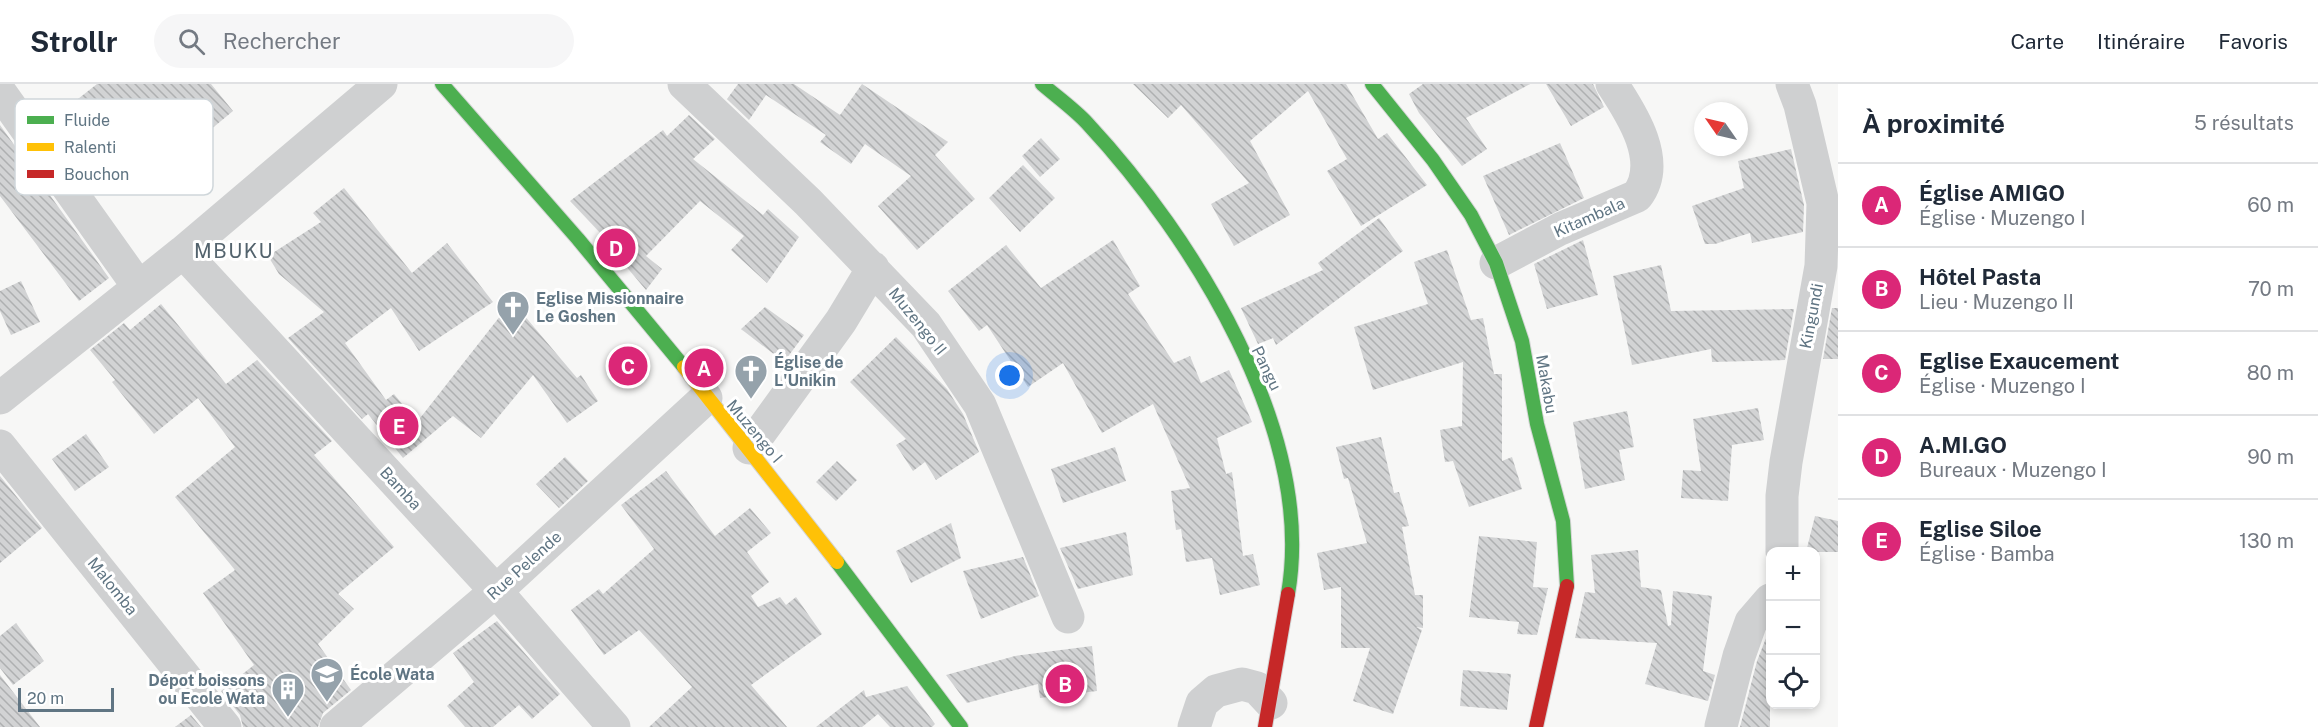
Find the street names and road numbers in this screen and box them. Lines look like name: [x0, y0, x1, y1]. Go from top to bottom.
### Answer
street label: Kitambala: [1551, 193, 1628, 242]
street label: Kingundi: [1796, 282, 1827, 350]
street label: Muzengo II: [885, 284, 950, 359]
street label: Pangu: [1248, 343, 1285, 394]
street label: Makabu: [1532, 353, 1561, 415]
street label: Muzengo I: [723, 396, 786, 467]
street label: Bamba: [376, 463, 425, 514]
street label: Rue Pelende: [483, 527, 565, 604]
street label: Malomba: [84, 554, 142, 619]

